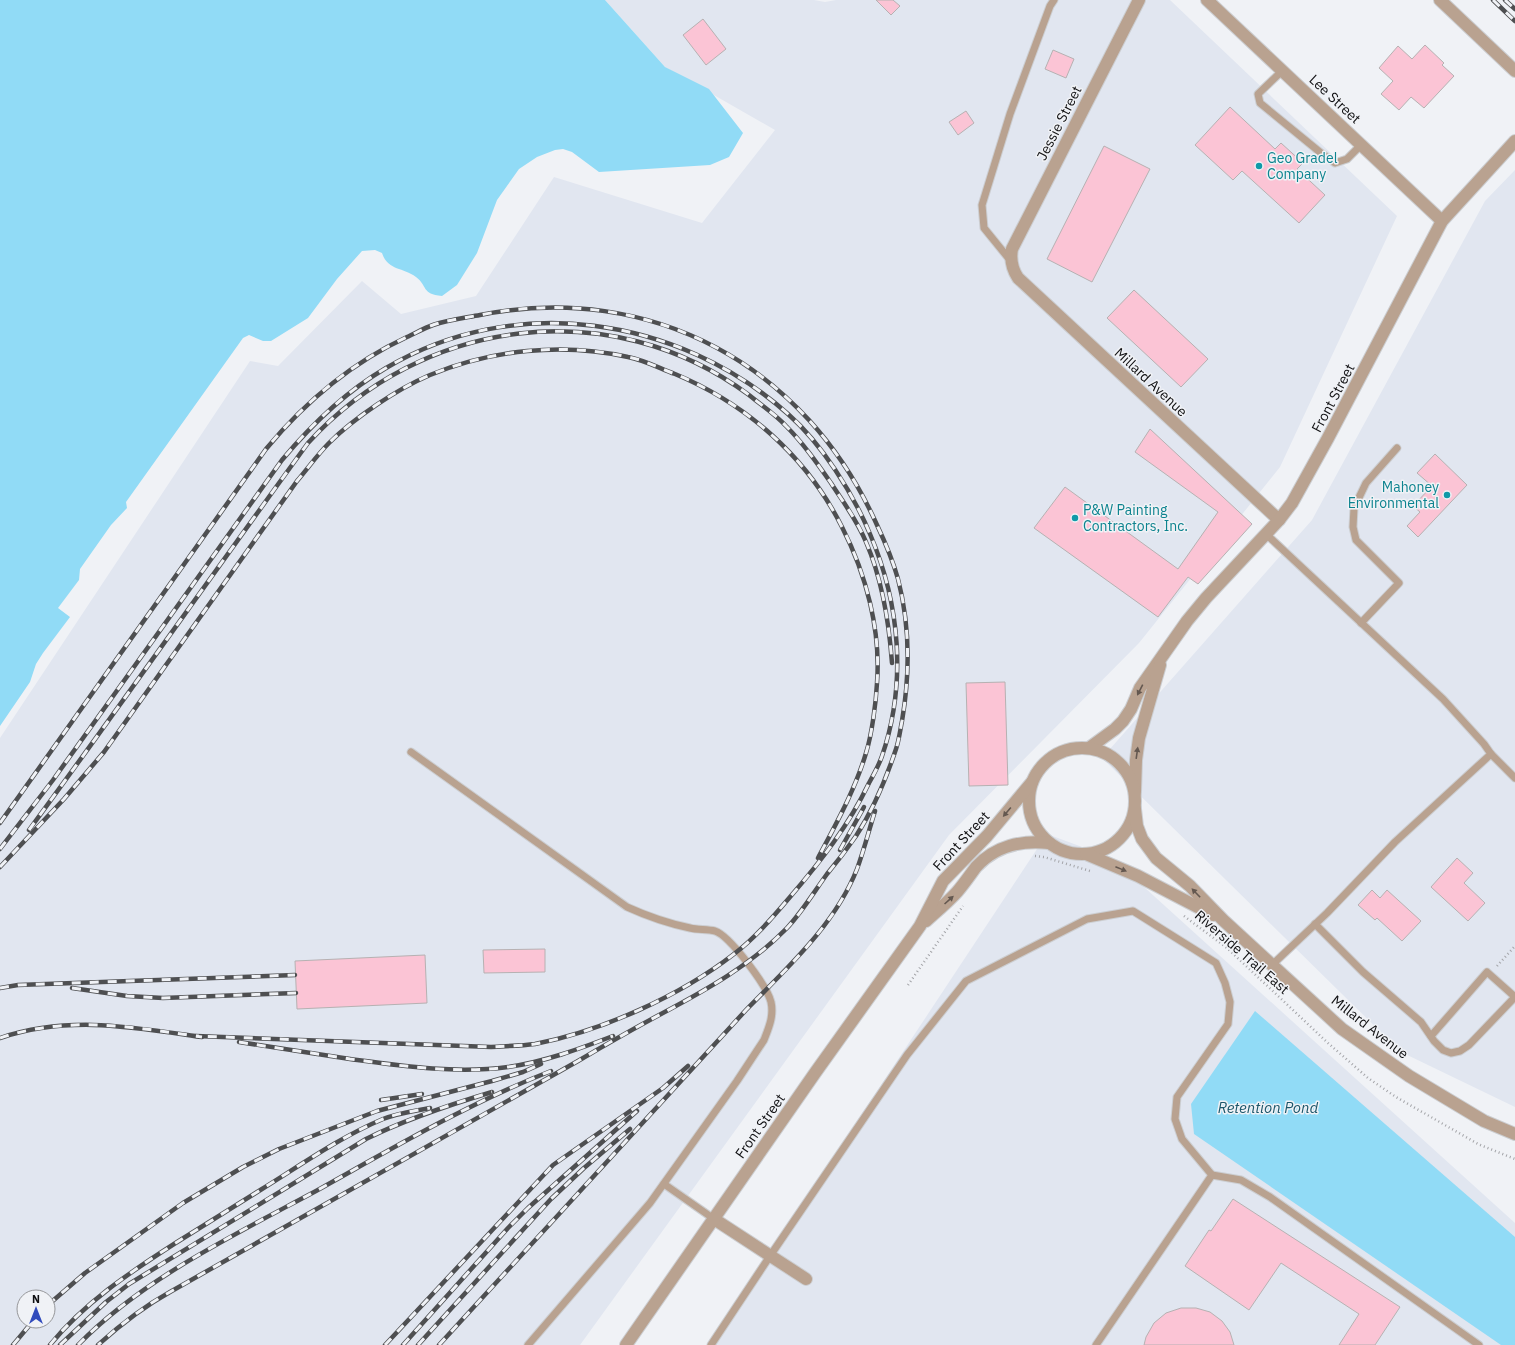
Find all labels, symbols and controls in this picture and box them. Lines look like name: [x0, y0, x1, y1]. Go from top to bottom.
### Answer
street label: Lee Street: [1305, 71, 1365, 127]
street label: Jessie Street: [1033, 83, 1086, 163]
place label: Geo Gradel Company: [1267, 149, 1338, 183]
marker: Geo Gradel Company: [1254, 161, 1264, 171]
street label: Millard Avenue: [1111, 344, 1191, 421]
street label: Front Street: [1307, 361, 1359, 435]
place label: Mahoney Environmental: [1348, 478, 1439, 512]
marker: Mahoney Environmental: [1442, 490, 1452, 500]
place label: P&W Painting Contractors, Inc.: [1083, 501, 1188, 535]
marker: P&W Painting Contractors, Inc.: [1070, 513, 1080, 523]
one-way arrow: [1136, 684, 1143, 696]
one-way arrow: [1134, 747, 1140, 759]
street label: Front Street: [929, 807, 993, 875]
one-way arrow: [1003, 807, 1012, 818]
one-way arrow: [1116, 866, 1128, 872]
one-way arrow: [1191, 888, 1201, 898]
one-way arrow: [944, 895, 954, 904]
street label: Riverside Trail East: [1191, 906, 1293, 998]
street label: Millard Avenue: [1328, 991, 1412, 1063]
street label: Front Street: [731, 1090, 789, 1162]
water label: Retention Pond: [1218, 1098, 1319, 1117]
north arrow: [16, 1289, 56, 1329]
text: N: [32, 1292, 40, 1306]

